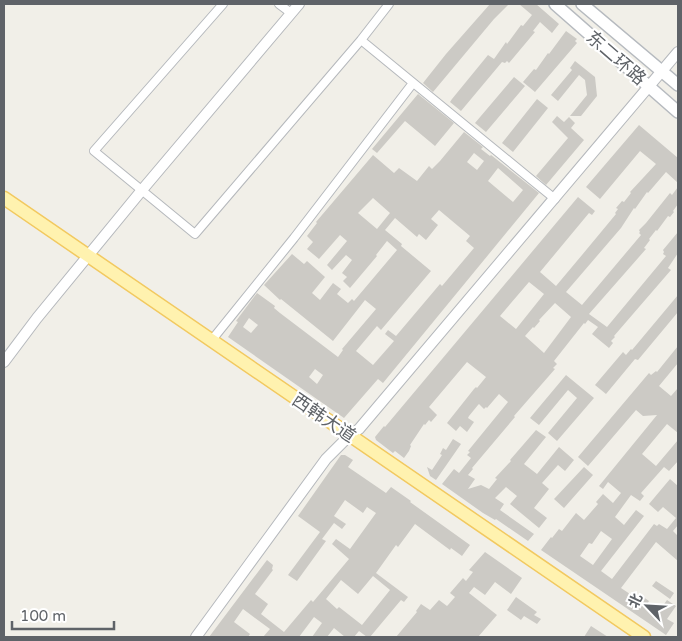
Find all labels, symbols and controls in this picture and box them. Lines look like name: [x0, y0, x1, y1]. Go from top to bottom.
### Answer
street label: 东二环路: [582, 26, 650, 90]
street label: 西韩大道: [288, 389, 360, 447]
north arrow: [622, 581, 672, 631]
text: 北: [625, 591, 646, 611]
scale bar: [12, 598, 115, 630]
text: 100 m: [20, 607, 66, 625]

